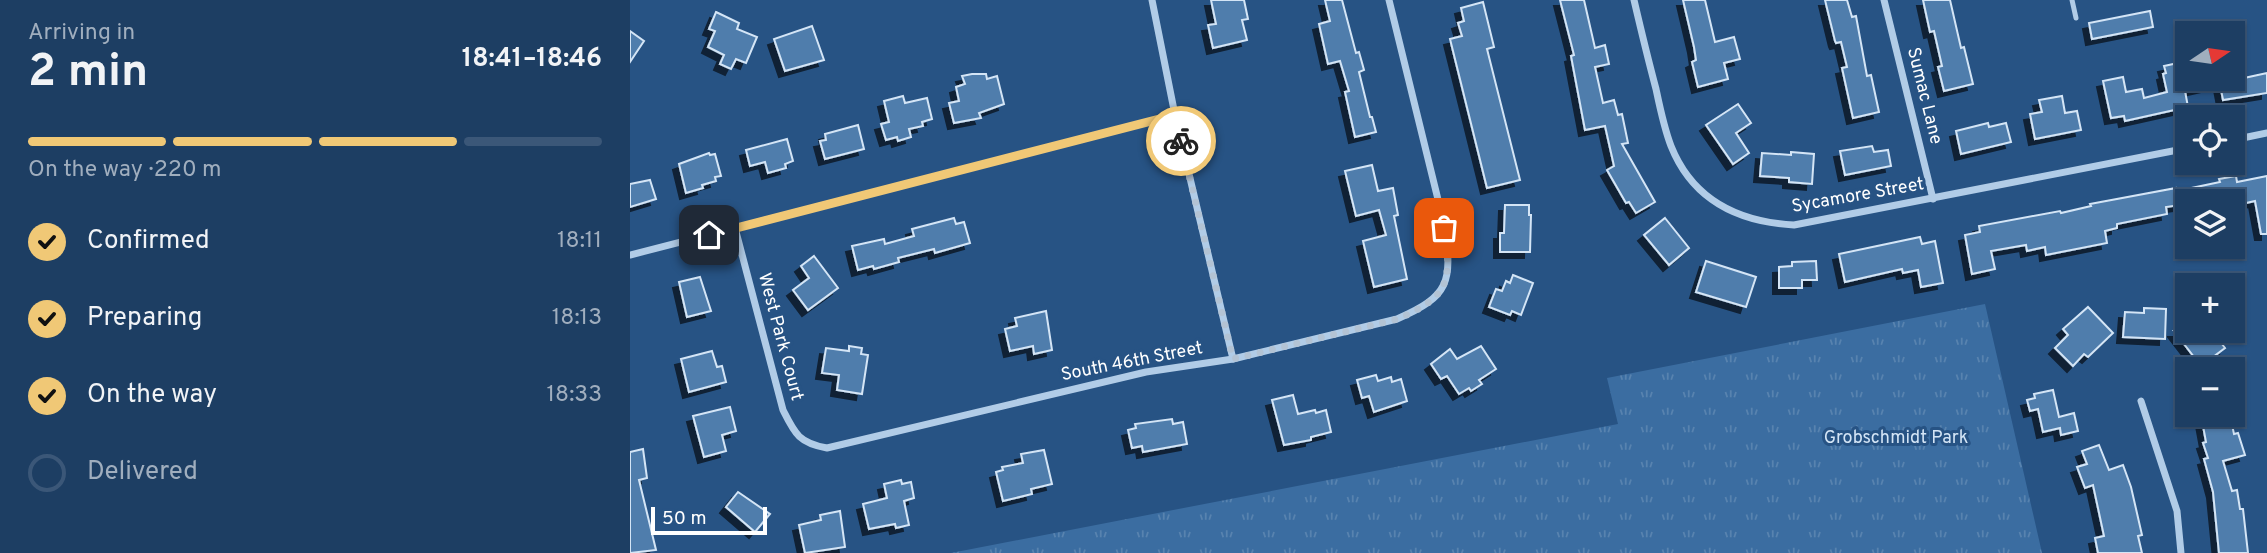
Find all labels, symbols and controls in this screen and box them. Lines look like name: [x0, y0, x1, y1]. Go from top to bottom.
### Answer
text: Arriving in: [28, 19, 135, 48]
north arrow: [2175, 21, 2245, 91]
map controls: [2175, 21, 2245, 427]
text: 18:41–18:46: [462, 43, 602, 76]
text: 2 min: [28, 44, 148, 103]
street label: Sumac Lane: [1901, 45, 1947, 147]
button: locate: [2175, 105, 2245, 175]
courier: [1146, 106, 1216, 176]
icon: bike: [1162, 122, 1200, 160]
text: On the way · 220 m: [28, 156, 222, 185]
street label: Sycamore Street: [1790, 173, 1926, 219]
button: layers: [2175, 189, 2245, 259]
pin: [1414, 198, 1474, 258]
pin: [679, 205, 739, 265]
icon: bag: [1425, 209, 1463, 247]
icon: home: [690, 216, 728, 254]
icon: check: [28, 223, 66, 261]
text: Confirmed: [87, 225, 210, 258]
text: 18:11: [557, 227, 602, 256]
street label: West Park Court: [752, 271, 808, 403]
button: +: [2175, 273, 2245, 343]
icon: check: [28, 300, 66, 338]
text: Preparing: [87, 302, 202, 335]
text: 18:13: [552, 304, 602, 333]
street label: South 46th Street: [1059, 337, 1205, 387]
button: −: [2175, 357, 2245, 427]
icon: check: [28, 377, 66, 415]
text: On the way: [87, 379, 217, 412]
text: 18:33: [547, 381, 602, 410]
park label: Grobschmidt Park: [1824, 427, 1968, 450]
text: Delivered: [87, 456, 198, 489]
scale bar: [651, 504, 766, 536]
text: 50 m: [662, 507, 707, 531]

